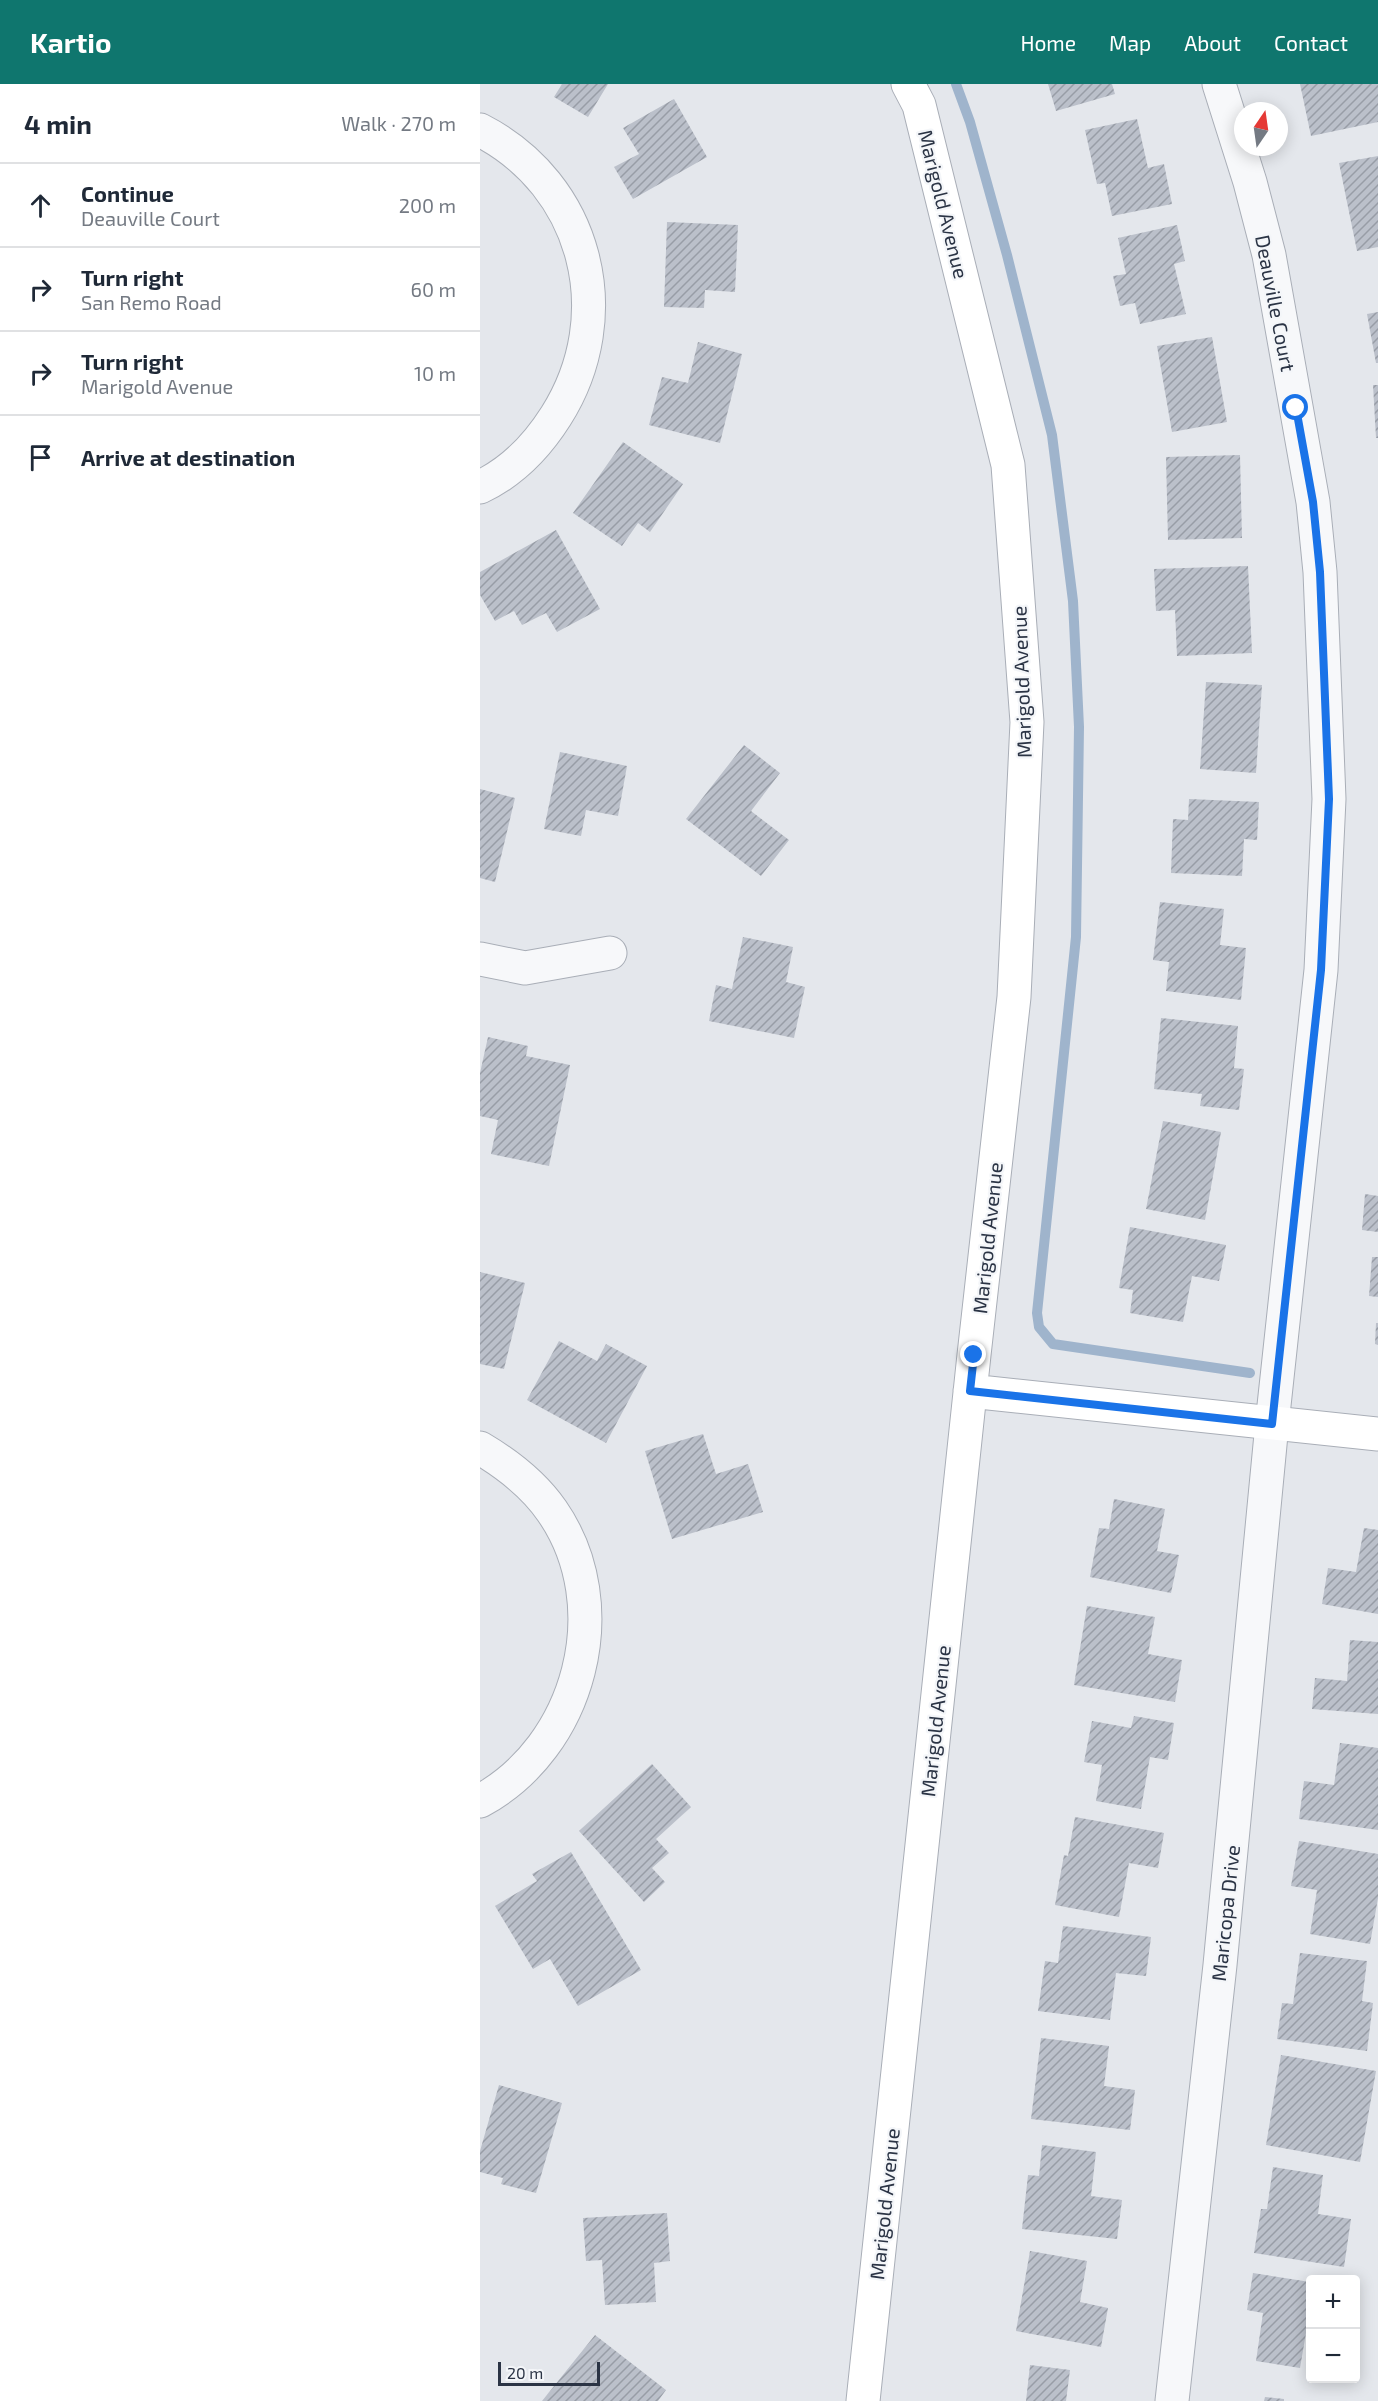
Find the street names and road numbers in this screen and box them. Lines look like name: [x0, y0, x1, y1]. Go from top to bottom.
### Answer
street label: Marigold Avenue: [914, 127, 974, 281]
street label: Deauville Court: [1251, 233, 1301, 374]
street label: Marigold Avenue: [1006, 605, 1036, 759]
street label: Marigold Avenue: [967, 1161, 1007, 1315]
street label: Marigold Avenue: [915, 1644, 955, 1798]
street label: Maricopa Drive: [1206, 1844, 1244, 1982]
street label: Marigold Avenue: [864, 2127, 904, 2281]

